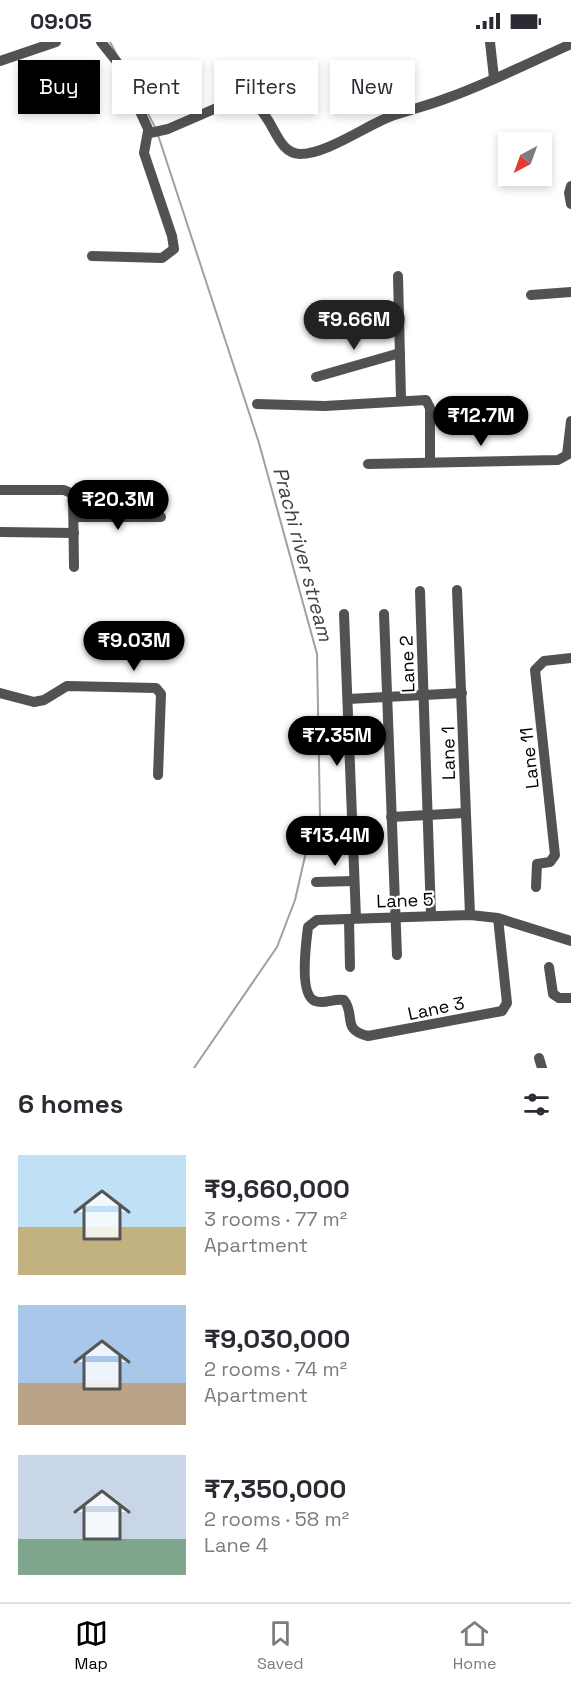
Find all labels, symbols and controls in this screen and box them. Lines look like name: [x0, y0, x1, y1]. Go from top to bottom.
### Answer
text: 09:05: [30, 7, 92, 35]
chip: Buy: [18, 60, 100, 114]
chip: Rent: [112, 60, 202, 114]
chip: Filters: [214, 60, 318, 114]
chip: New: [330, 60, 415, 114]
north arrow: [498, 132, 552, 186]
map controls: [498, 132, 552, 186]
pin: ₹9.66M: [305, 300, 403, 351]
text: ₹9.66M: [318, 306, 390, 332]
pin: ₹12.7M: [432, 396, 530, 447]
text: ₹12.7M: [447, 402, 515, 428]
water label: Prachi river stream: [267, 464, 339, 645]
pin: ₹20.3M: [69, 480, 167, 531]
text: ₹20.3M: [82, 486, 154, 512]
pin: ₹9.03M: [85, 621, 183, 672]
text: ₹9.03M: [97, 627, 171, 653]
street label: Lane 2: [395, 635, 419, 693]
pin: ₹7.35M: [288, 716, 386, 767]
text: ₹7.35M: [302, 722, 372, 748]
street label: Lane 1: [436, 726, 460, 780]
street label: Lane 11: [514, 726, 544, 790]
pin: ₹13.4M: [286, 816, 384, 867]
text: ₹13.4M: [300, 822, 370, 848]
street label: Lane 5: [376, 888, 434, 912]
street label: Lane 3: [406, 991, 466, 1025]
text: 6 homes: [18, 1087, 123, 1121]
icon: filters: [520, 1088, 553, 1121]
text: ₹9,660,000: [204, 1172, 350, 1206]
icon: home: [66, 1179, 138, 1251]
text: 3 rooms · 77 m²: [204, 1206, 347, 1232]
text: Apartment: [204, 1232, 308, 1258]
text: ₹9,030,000: [204, 1322, 350, 1356]
icon: home: [66, 1329, 138, 1401]
text: 2 rooms · 74 m²: [204, 1356, 347, 1382]
text: Apartment: [204, 1382, 308, 1408]
text: ₹7,350,000: [204, 1472, 346, 1506]
icon: home: [66, 1479, 138, 1551]
text: 2 rooms · 58 m²: [204, 1506, 349, 1532]
text: Lane 4: [204, 1532, 268, 1558]
tab: Map: [75, 1617, 108, 1674]
tab: Saved: [257, 1617, 304, 1674]
tab: Home: [453, 1617, 496, 1674]

